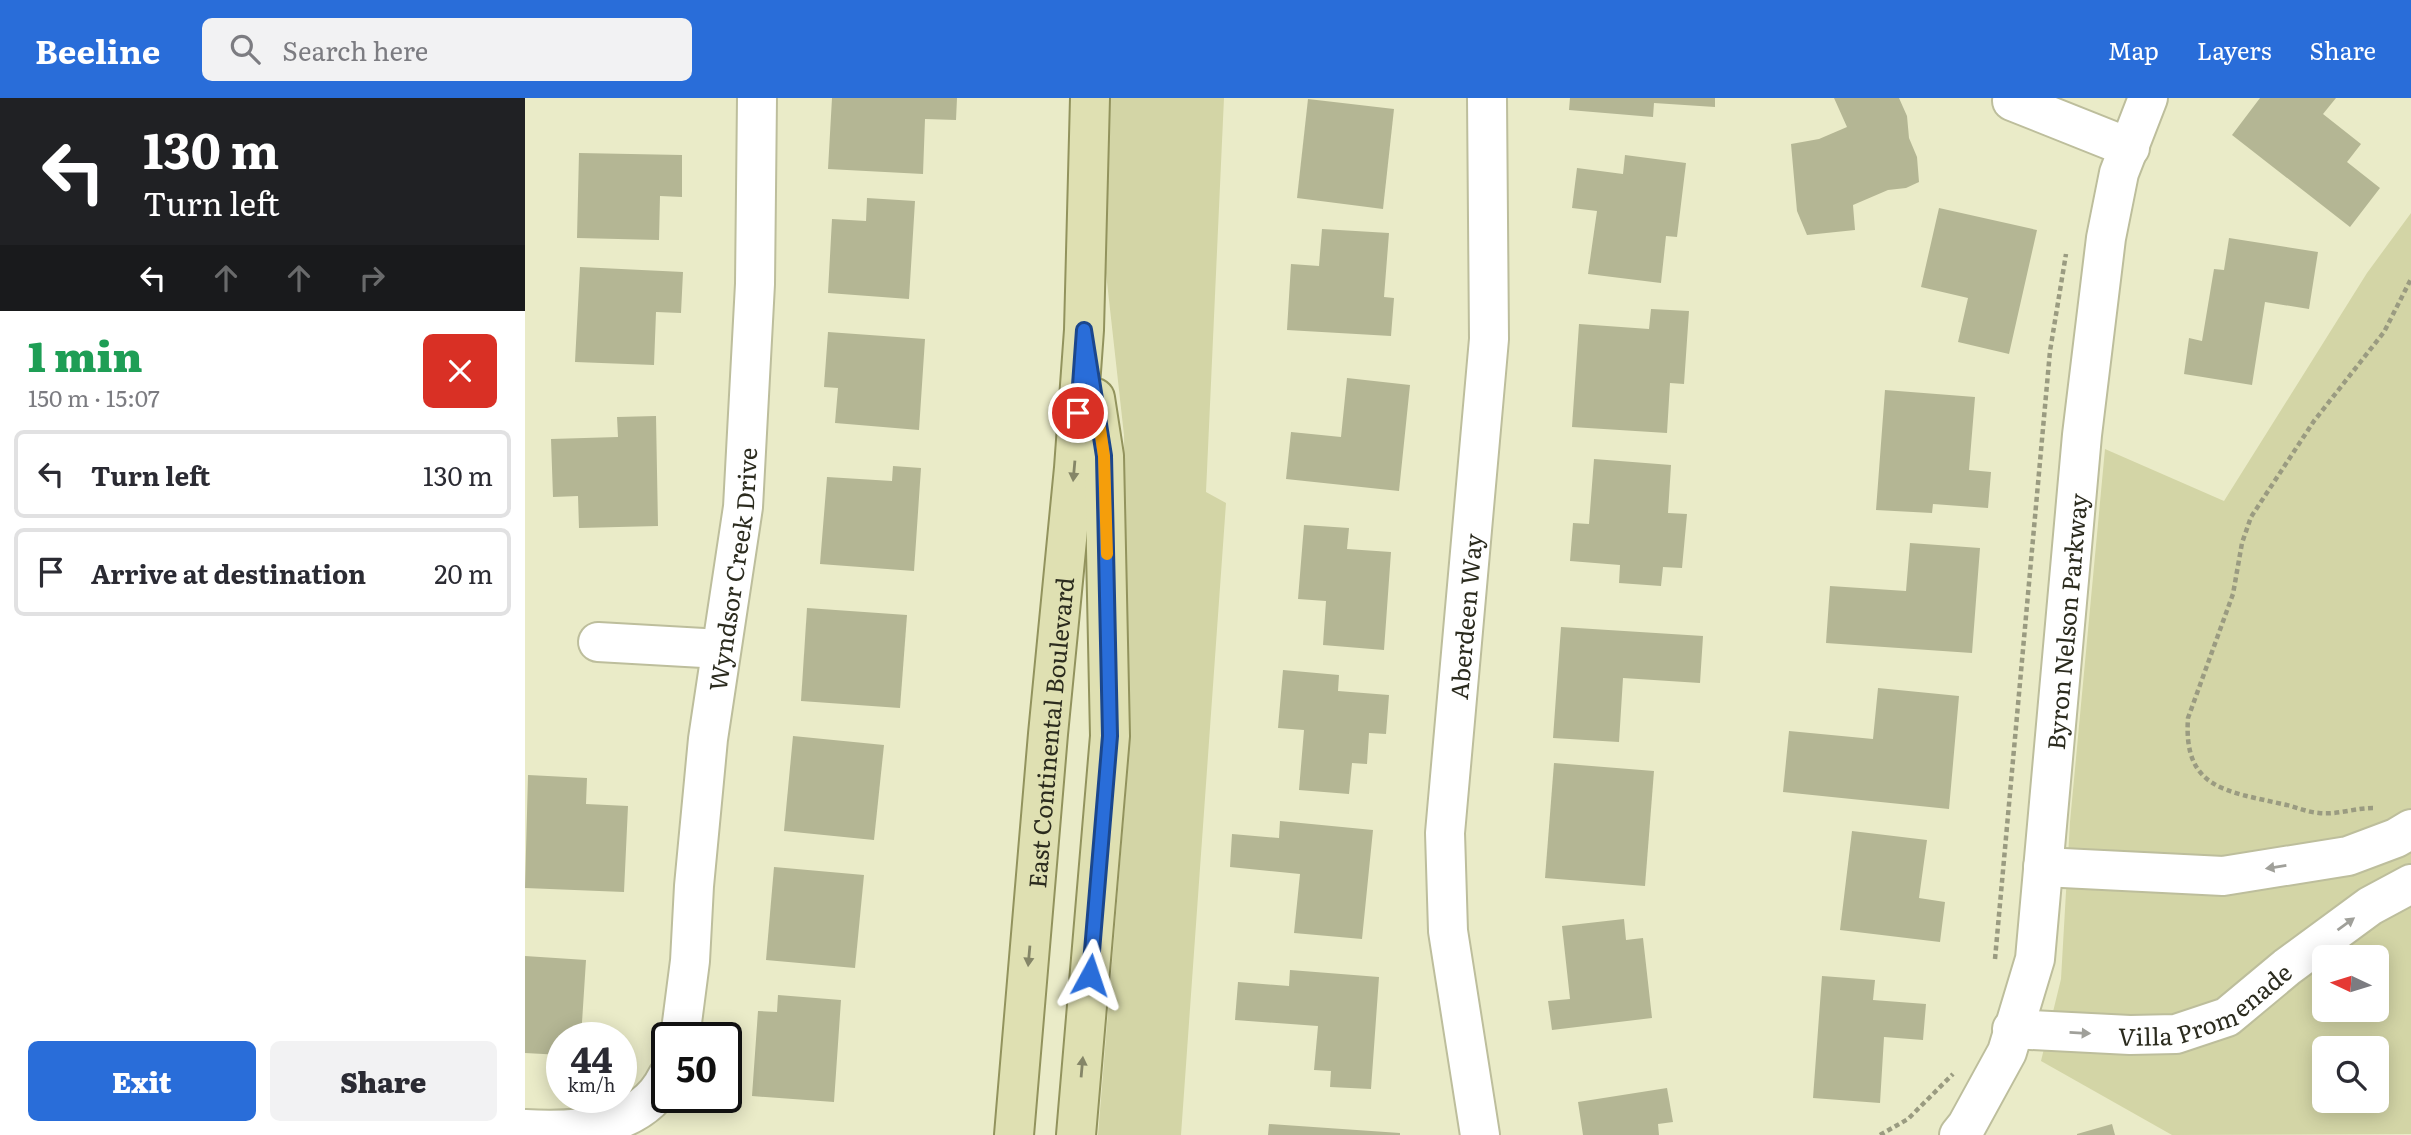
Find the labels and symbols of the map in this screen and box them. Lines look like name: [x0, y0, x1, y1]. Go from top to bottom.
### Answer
pin: [1048, 383, 1108, 443]
street label: Wyndsor Creek Drive: [698, 446, 764, 693]
one-way arrow: [1068, 460, 1079, 482]
street label: Byron Nelson Parkway: [2036, 492, 2094, 751]
street label: Aberdeen Way: [1439, 532, 1489, 701]
street label: East Continental Boulevard: [1018, 575, 1081, 890]
one-way arrow: [2265, 862, 2287, 873]
one-way arrow: [2336, 916, 2354, 931]
position arrow: [1053, 938, 1127, 1012]
north arrow: [2312, 945, 2389, 1022]
one-way arrow: [1023, 946, 1034, 968]
street label: Villa Promenade: [2117, 954, 2298, 1053]
speed limit sign: 50: [651, 1022, 742, 1113]
one-way arrow: [2069, 1027, 2091, 1038]
one-way arrow: [1077, 1056, 1088, 1078]

